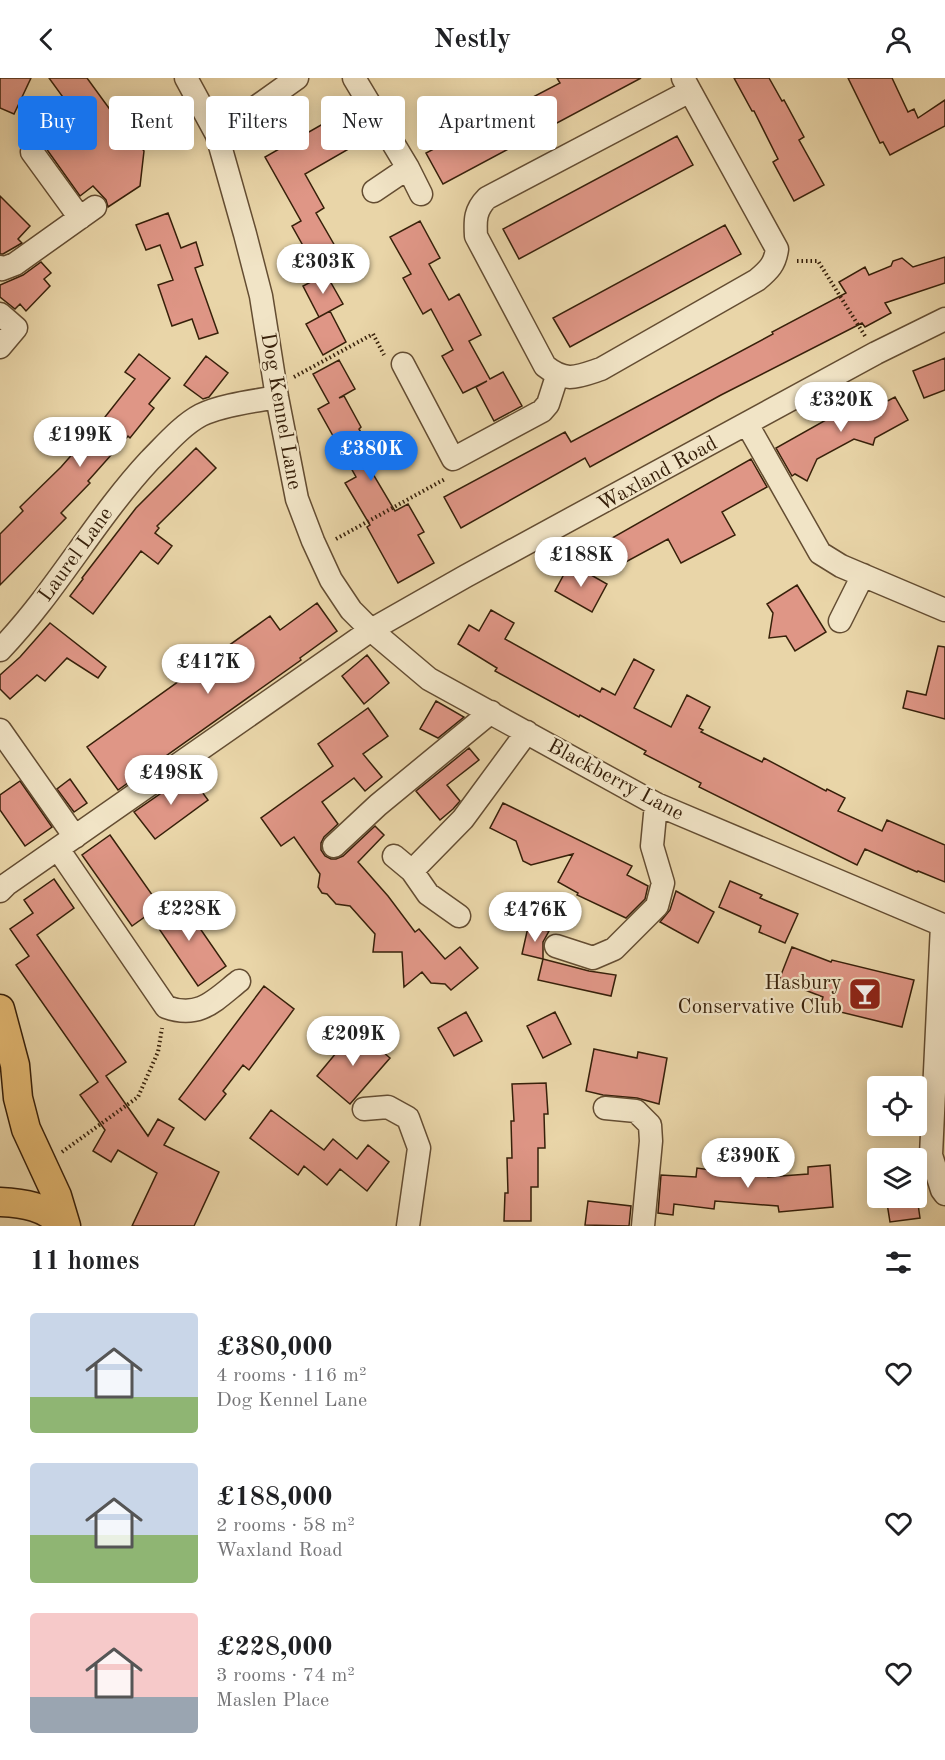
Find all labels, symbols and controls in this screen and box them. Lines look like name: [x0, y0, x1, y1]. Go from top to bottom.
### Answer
icon: back: [30, 23, 63, 56]
icon: person: [882, 23, 915, 56]
text: Nestly: [434, 26, 511, 53]
chip: Buy: [18, 96, 97, 150]
chip: Rent: [109, 96, 194, 150]
chip: Filters: [206, 96, 309, 150]
chip: New: [321, 96, 405, 150]
chip: Apartment: [417, 96, 557, 150]
pin: £303K: [281, 244, 365, 295]
text: £303K: [291, 253, 355, 273]
street label: Dog Kennel Lane: [256, 331, 305, 491]
pin: £320K: [799, 382, 883, 433]
text: £320K: [809, 391, 873, 411]
pin: £199K: [38, 417, 122, 468]
text: £199K: [48, 426, 112, 446]
pin: £380K: [329, 431, 413, 482]
street label: Waxland Road: [594, 433, 721, 516]
text: £380K: [339, 440, 403, 460]
street label: Laurel Lane: [35, 504, 117, 606]
pin: £188K: [539, 537, 623, 588]
text: £188K: [549, 546, 613, 566]
pin: £417K: [166, 644, 250, 695]
text: £417K: [176, 653, 240, 673]
street label: Blackberry Lane: [544, 736, 687, 825]
pin: £498K: [129, 755, 213, 806]
text: £498K: [139, 764, 203, 784]
pin: £228K: [147, 891, 231, 942]
pin: £476K: [493, 892, 577, 943]
text: £228K: [157, 900, 221, 920]
text: £476K: [503, 901, 567, 921]
place label: Hasbury Conservative Club: [678, 973, 842, 1018]
bar icon: Hasbury Conservative Club: [847, 976, 883, 1012]
pin: £209K: [311, 1016, 395, 1067]
text: £209K: [321, 1025, 385, 1045]
map controls: [867, 1076, 927, 1208]
button: locate: [867, 1076, 927, 1136]
pin: £390K: [706, 1138, 790, 1189]
text: £390K: [716, 1147, 780, 1167]
button: layers: [867, 1148, 927, 1208]
icon: filters: [882, 1246, 915, 1279]
text: 11 homes: [30, 1249, 139, 1275]
text: £380,000: [216, 1335, 332, 1361]
icon: home: [78, 1337, 150, 1409]
icon: heart: [882, 1357, 915, 1390]
text: 4 rooms · 116 m²: [216, 1366, 366, 1386]
text: Dog Kennel Lane: [216, 1391, 367, 1411]
text: £188,000: [216, 1485, 332, 1511]
icon: home: [78, 1487, 150, 1559]
icon: heart: [882, 1507, 915, 1540]
text: 2 rooms · 58 m²: [216, 1516, 355, 1536]
text: Waxland Road: [216, 1541, 343, 1561]
text: £228,000: [216, 1635, 332, 1661]
icon: home: [78, 1637, 150, 1709]
icon: heart: [882, 1657, 915, 1690]
text: 3 rooms · 74 m²: [216, 1666, 355, 1686]
text: Maslen Place: [216, 1691, 329, 1711]

